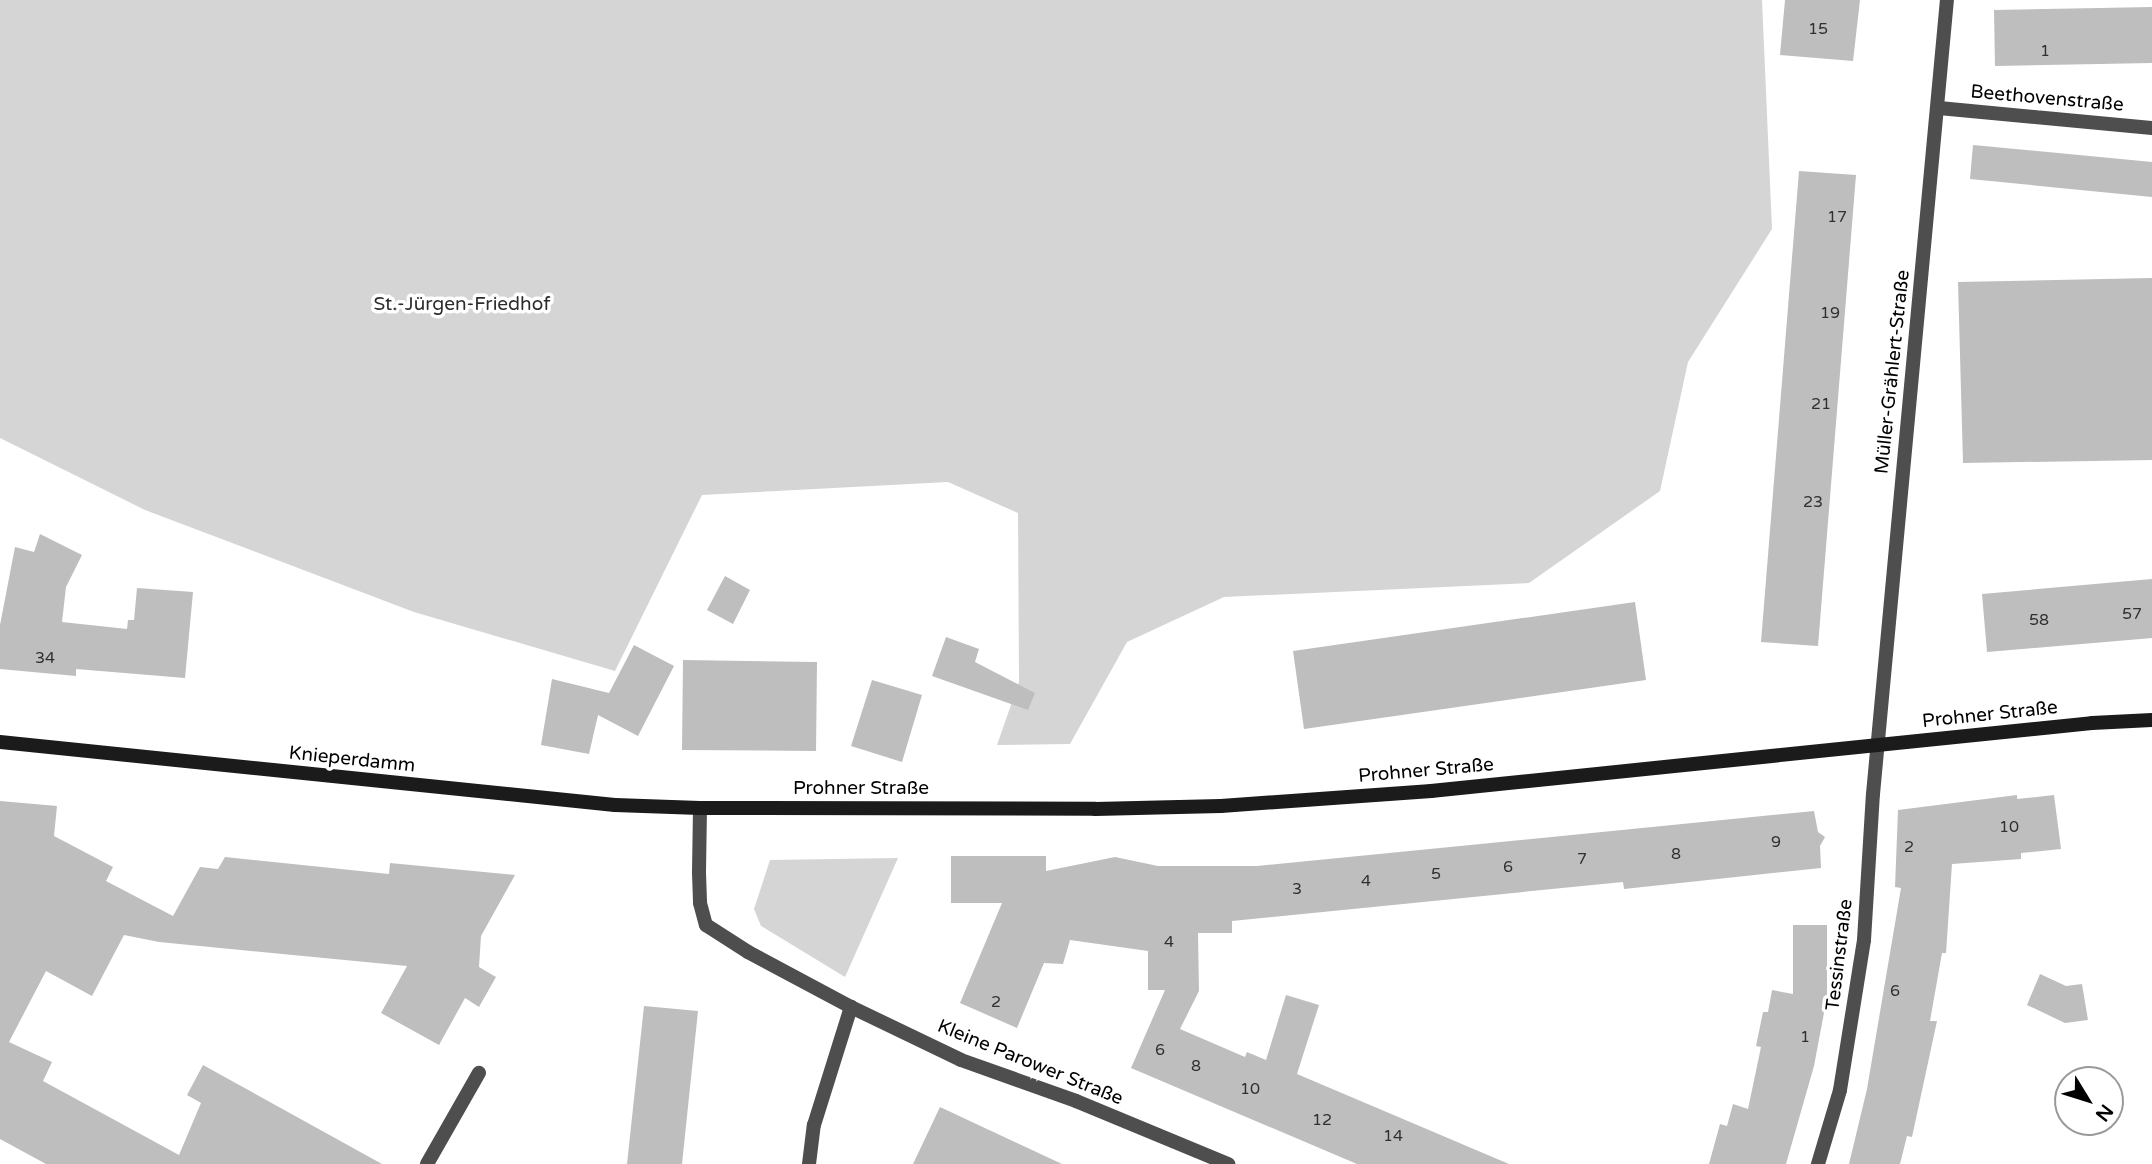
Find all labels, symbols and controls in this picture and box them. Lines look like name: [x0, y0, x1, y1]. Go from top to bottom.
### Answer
house number: 15: [1808, 19, 1828, 39]
house number: 1: [2040, 41, 2050, 61]
street label: Beethovenstraße: [1969, 81, 2125, 117]
house number: 17: [1827, 207, 1847, 227]
street label: Müller-Grählert-Straße: [1871, 269, 1915, 475]
park label: St.-Jürgen-Friedhof: [374, 294, 550, 316]
house number: 19: [1820, 303, 1840, 323]
house number: 21: [1811, 394, 1831, 414]
house number: 23: [1803, 492, 1823, 512]
house number: 57: [2122, 604, 2142, 624]
house number: 58: [2029, 610, 2049, 630]
house number: 34: [35, 648, 55, 668]
street label: Prohner Straße: [1921, 697, 2059, 733]
street label: Knieperdamm: [288, 742, 416, 778]
street label: Prohner Straße: [1357, 754, 1495, 788]
street label: Prohner Straße: [793, 778, 929, 800]
house number: 10: [1999, 817, 2019, 837]
house number: 9: [1771, 832, 1781, 852]
house number: 2: [1904, 837, 1914, 857]
house number: 8: [1671, 844, 1681, 864]
house number: 7: [1577, 849, 1587, 869]
house number: 6: [1503, 857, 1513, 877]
house number: 5: [1431, 864, 1441, 884]
house number: 4: [1361, 871, 1371, 891]
house number: 3: [1292, 879, 1302, 899]
street label: Tessinstraße: [1822, 898, 1858, 1012]
house number: 4: [1164, 932, 1174, 952]
house number: 6: [1890, 981, 1900, 1001]
house number: 2: [991, 992, 1001, 1012]
street label: Kleine Parower Straße: [934, 1015, 1126, 1111]
house number: 1: [1800, 1027, 1810, 1047]
house number: 6: [1155, 1040, 1165, 1060]
house number: 8: [1191, 1056, 1201, 1076]
north arrow: [2054, 1066, 2124, 1136]
house number: 10: [1240, 1079, 1260, 1099]
text: N: [2091, 1100, 2117, 1125]
house number: 12: [1312, 1110, 1332, 1130]
house number: 14: [1383, 1126, 1403, 1146]

